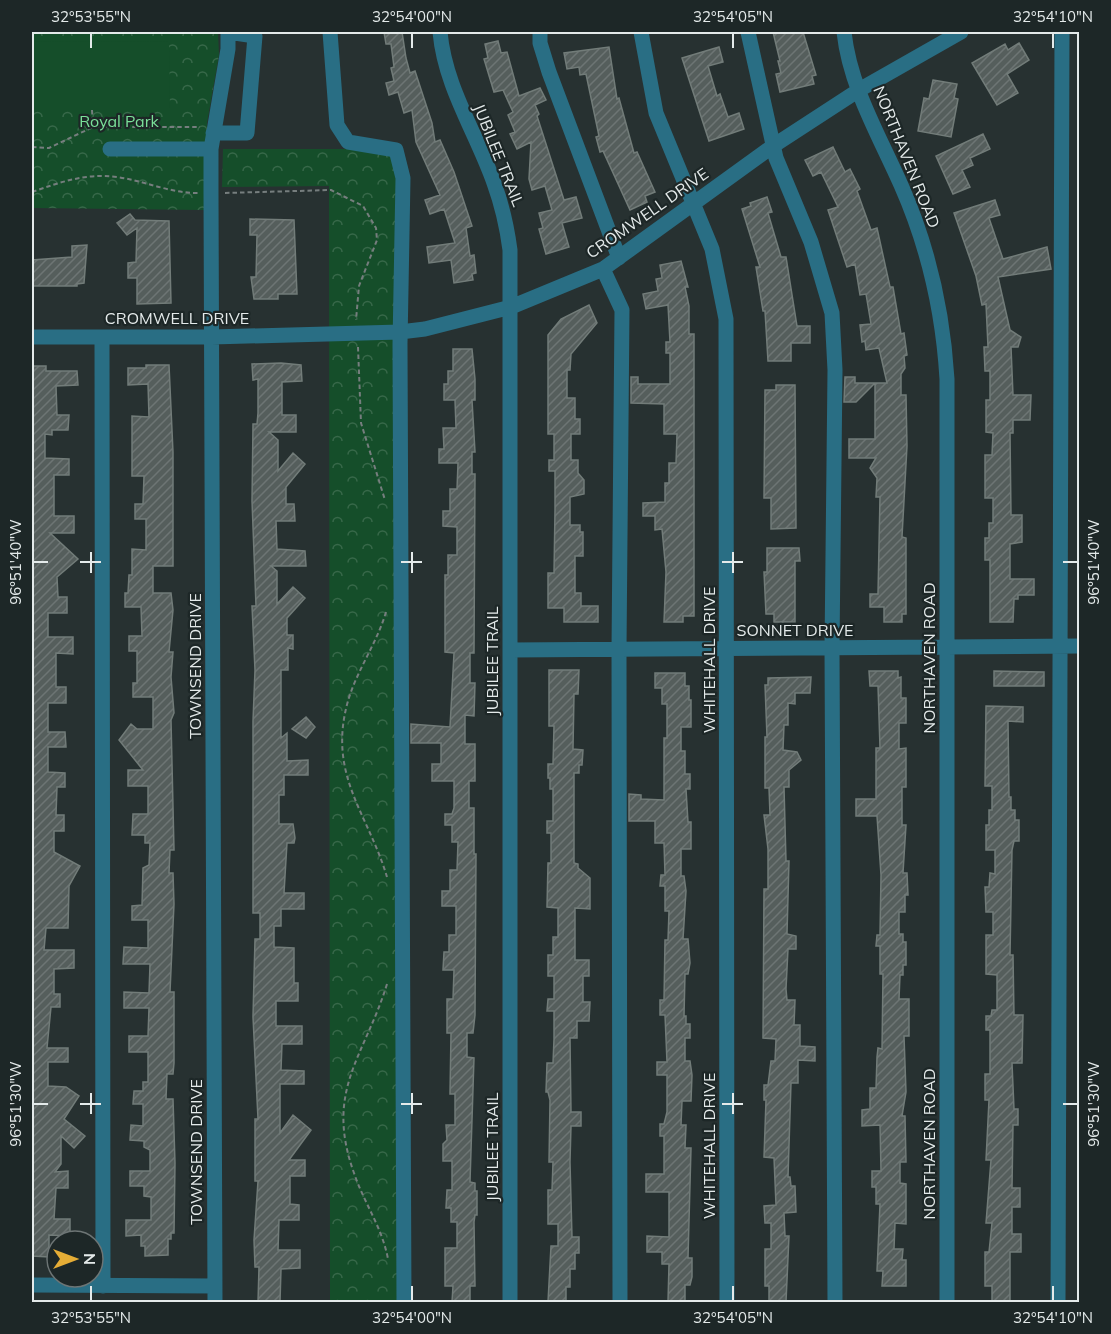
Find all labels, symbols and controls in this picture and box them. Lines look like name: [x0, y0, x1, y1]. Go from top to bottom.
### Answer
text: 32°53'55"N: [51, 7, 131, 26]
text: 32°54'00"N: [372, 7, 452, 26]
text: 32°54'05"N: [693, 7, 773, 26]
text: 32°54'10"N: [1013, 7, 1093, 26]
street label: NORTHAVEN ROAD: [869, 83, 945, 231]
street label: JUBILEE TRAIL: [469, 101, 529, 209]
park label: Royal Park: [79, 111, 160, 131]
street label: CROMWELL DRIVE: [582, 163, 712, 263]
street label: CROMWELL DRIVE: [105, 308, 249, 328]
text: 96°51'40"W: [6, 519, 25, 605]
text: 96°51'40"W: [1084, 519, 1103, 605]
street label: NORTHAVEN ROAD: [919, 582, 939, 734]
street label: WHITEHALL DRIVE: [699, 587, 719, 733]
street label: TOWNSEND DRIVE: [185, 593, 205, 739]
street label: JUBILEE TRAIL: [482, 606, 502, 715]
street label: SONNET DRIVE: [736, 620, 854, 640]
text: 96°51'30"W: [6, 1061, 25, 1147]
text: 96°51'30"W: [1084, 1061, 1103, 1147]
street label: NORTHAVEN ROAD: [919, 1068, 939, 1220]
street label: WHITEHALL DRIVE: [699, 1073, 719, 1219]
street label: TOWNSEND DRIVE: [186, 1079, 206, 1225]
street label: JUBILEE TRAIL: [482, 1092, 502, 1201]
north arrow: [45, 1229, 105, 1289]
text: N: [80, 1253, 100, 1265]
text: 32°53'55"N: [51, 1308, 131, 1327]
text: 32°54'00"N: [372, 1308, 452, 1327]
text: 32°54'05"N: [693, 1308, 773, 1327]
text: 32°54'10"N: [1013, 1308, 1093, 1327]

